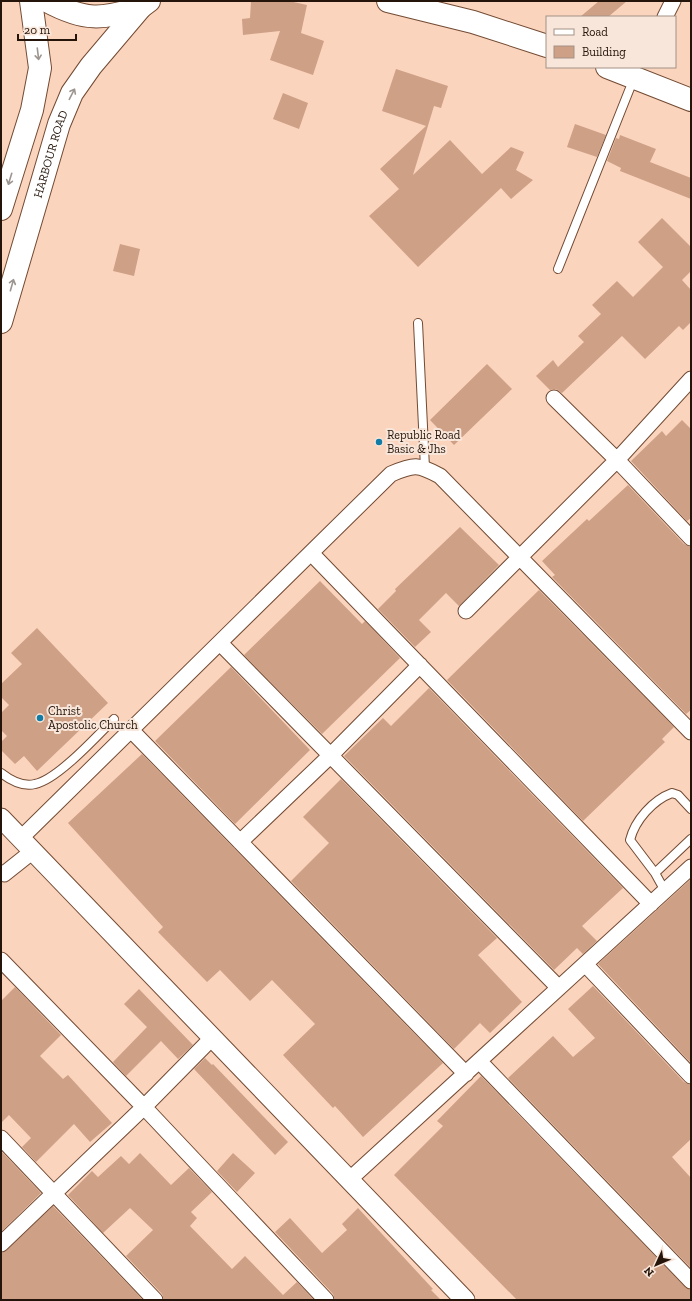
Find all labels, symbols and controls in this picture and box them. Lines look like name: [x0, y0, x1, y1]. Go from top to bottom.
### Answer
scale bar: [18, 16, 76, 42]
legend: [546, 16, 676, 68]
text: 20 m: [24, 23, 51, 37]
text: Road: [582, 25, 608, 39]
text: Building: [582, 45, 626, 59]
one-way arrow: [34, 47, 42, 60]
one-way arrow: [69, 89, 76, 101]
street label: HARBOUR ROAD: [31, 108, 71, 200]
one-way arrow: [6, 173, 13, 186]
one-way arrow: [9, 279, 16, 292]
place label: Republic Road Basic & Jhs: [387, 428, 461, 456]
marker: Republic Road Basic & Jhs: [374, 437, 384, 447]
place label: Christ Apostolic Church: [48, 704, 138, 732]
marker: Christ Apostolic Church: [35, 713, 45, 723]
north arrow: [636, 1245, 676, 1285]
text: N: [641, 1264, 657, 1279]

